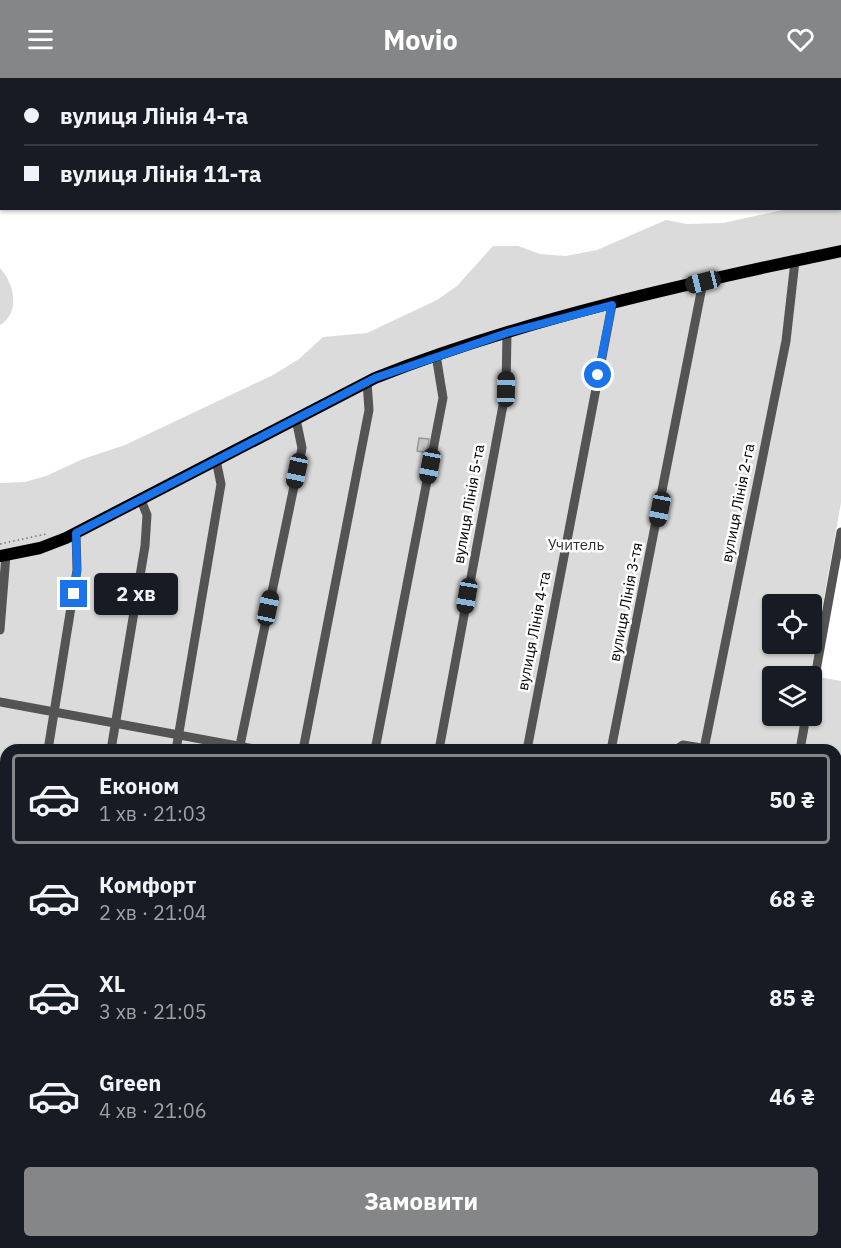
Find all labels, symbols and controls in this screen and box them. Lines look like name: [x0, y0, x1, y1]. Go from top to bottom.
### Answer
text: Movio: [383, 22, 458, 57]
icon: menu: [24, 23, 57, 56]
icon: heart: [784, 23, 817, 56]
text: вулиця Лінія 4-та: [60, 101, 248, 130]
text: вулиця Лінія 11-та: [60, 159, 262, 188]
car: [683, 269, 723, 295]
route start: [584, 361, 611, 388]
car: [497, 371, 515, 407]
street label: вулиця Лінія 2-га: [717, 442, 758, 564]
street label: вулиця Лінія 5-та: [449, 443, 488, 565]
car: [418, 447, 442, 485]
car: [284, 452, 310, 490]
car: [648, 490, 672, 528]
park label: Учитель: [548, 535, 605, 554]
street label: вулиця Лінія 3-тя: [605, 541, 646, 663]
street label: вулиця Лінія 4-та: [513, 570, 554, 692]
callout: 2 хв: [95, 573, 179, 615]
car: [455, 577, 479, 615]
route end: [60, 580, 87, 607]
text: 2 хв: [116, 580, 156, 607]
car: [255, 589, 281, 627]
map controls: [762, 594, 822, 726]
button: locate: [762, 594, 822, 654]
button: layers: [762, 666, 822, 726]
text: Економ: [99, 771, 179, 800]
icon: car: [27, 772, 81, 826]
text: 50 ₴: [769, 785, 815, 814]
text: 1 хв · 21:03: [99, 800, 207, 827]
text: Комфорт: [99, 870, 196, 899]
icon: car: [27, 871, 81, 925]
text: 68 ₴: [769, 884, 815, 913]
text: 2 хв · 21:04: [99, 899, 207, 926]
text: XL: [99, 969, 125, 998]
icon: car: [27, 970, 81, 1024]
text: 85 ₴: [769, 983, 815, 1012]
text: 3 хв · 21:05: [99, 998, 207, 1025]
text: Green: [99, 1068, 161, 1097]
icon: car: [27, 1069, 81, 1123]
text: 46 ₴: [769, 1082, 815, 1111]
text: 4 хв · 21:06: [99, 1097, 207, 1124]
button: Замовити: [24, 1167, 818, 1236]

